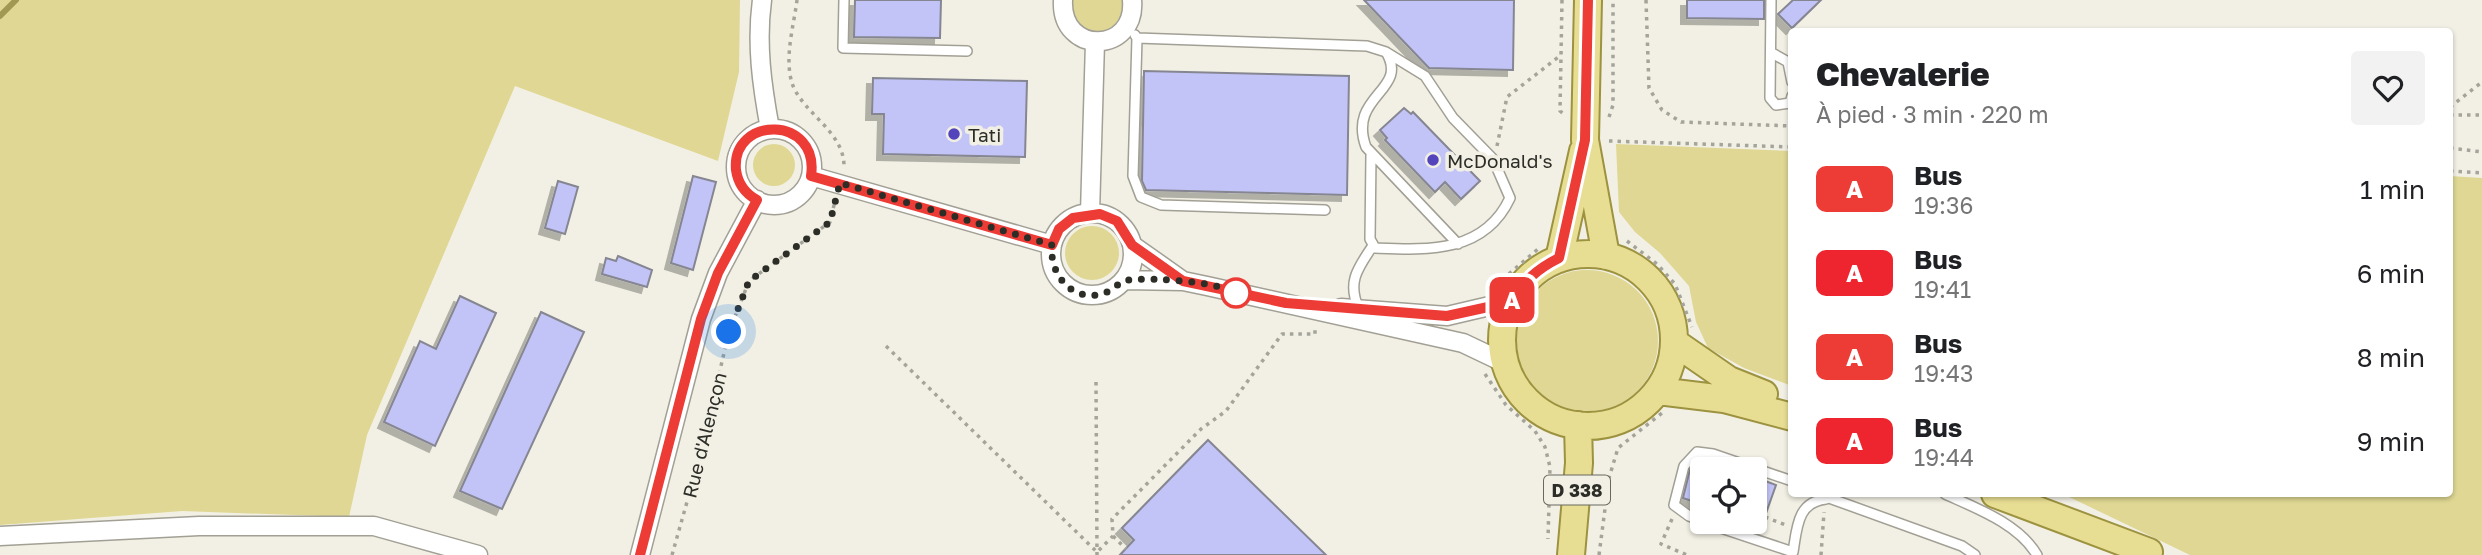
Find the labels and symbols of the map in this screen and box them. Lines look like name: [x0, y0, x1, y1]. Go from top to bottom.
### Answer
place label: Tati: [968, 123, 1001, 146]
marker: Tati: [946, 126, 962, 142]
place label: McDonald's: [1447, 149, 1553, 172]
marker: McDonald's: [1425, 152, 1441, 168]
line badge: A: [1489, 277, 1535, 323]
unlabelled marker: [1221, 278, 1251, 308]
your location: [711, 314, 746, 349]
street label: Rue d'Alençon: [677, 370, 731, 500]
road number: D 338: [1544, 476, 1610, 504]

